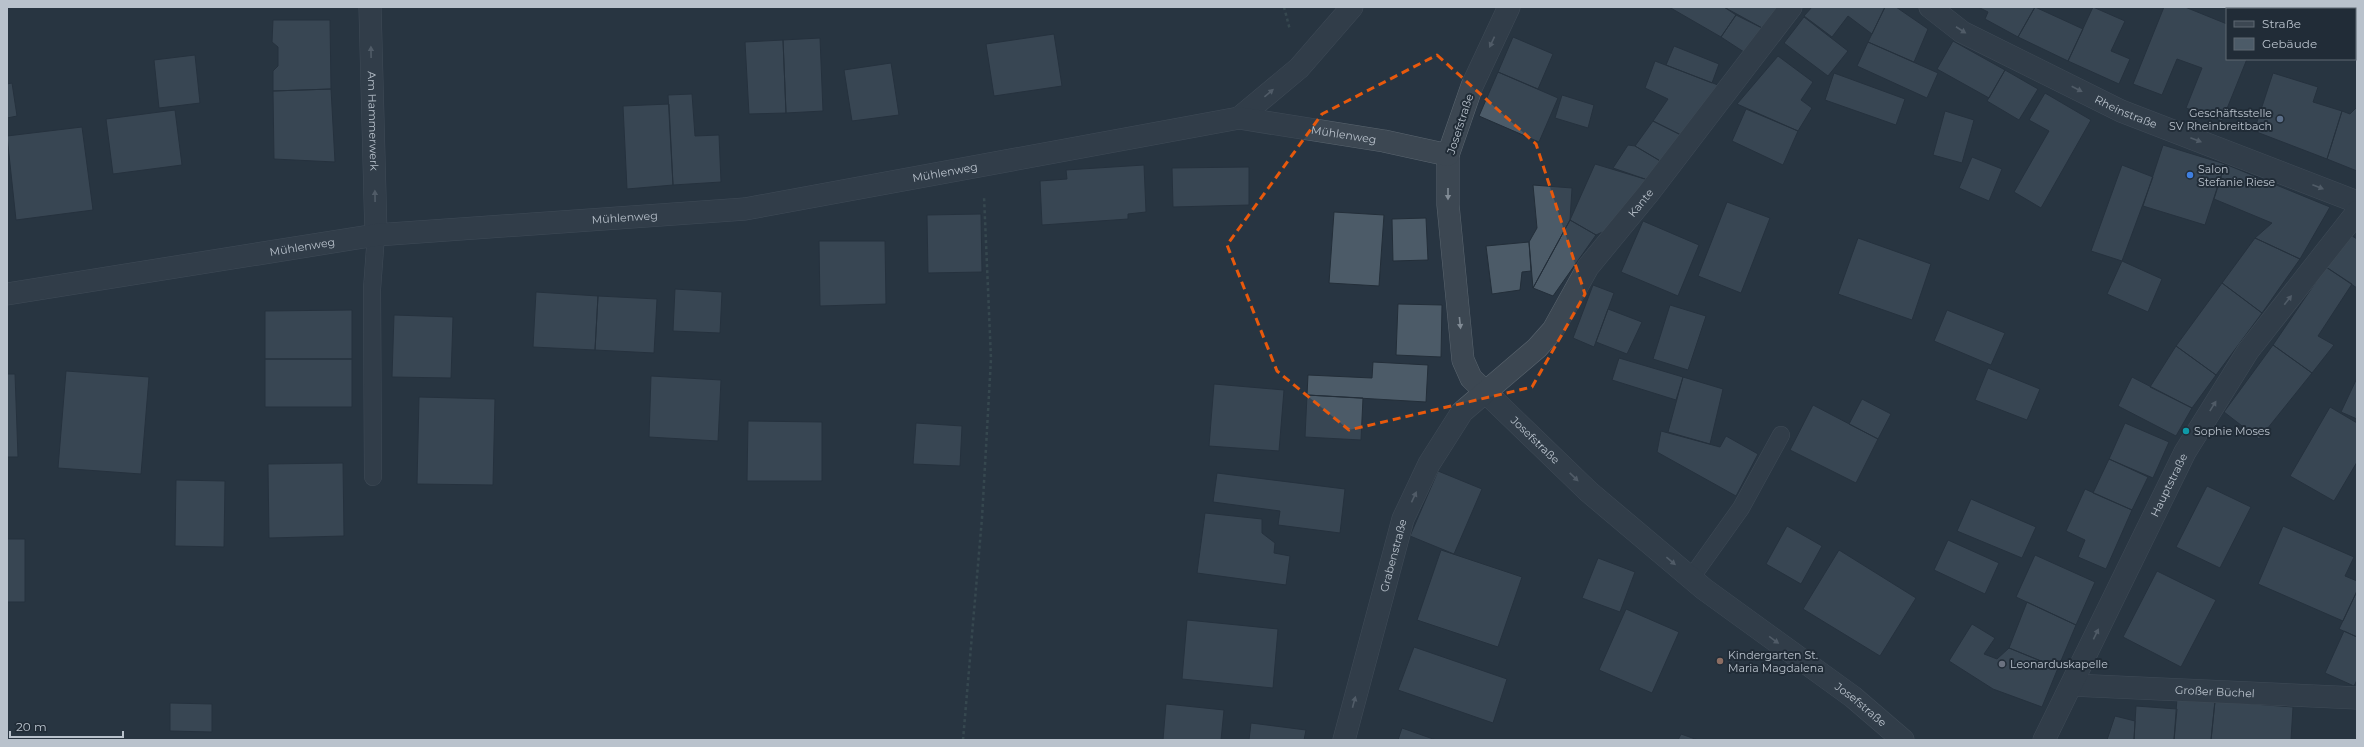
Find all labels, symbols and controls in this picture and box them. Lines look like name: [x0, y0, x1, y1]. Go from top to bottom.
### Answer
legend: [2226, 8, 2356, 60]
text: Straße: [2262, 16, 2301, 31]
one-way arrow: [1956, 26, 1966, 34]
text: Gebäude: [2262, 36, 2317, 51]
one-way arrow: [1489, 37, 1495, 48]
one-way arrow: [368, 45, 374, 58]
street label: Am Hammerwerk: [365, 71, 381, 171]
one-way arrow: [2071, 86, 2083, 92]
one-way arrow: [1264, 89, 1275, 98]
street label: Josefstraße: [1443, 92, 1476, 157]
street label: Rheinstraße: [2092, 92, 2160, 131]
place label: Geschäftsstelle SV Rheinbreitbach: [2169, 106, 2272, 133]
marker: Geschäftsstelle SV Rheinbreitbach: [2275, 114, 2285, 124]
street label: Mühlenweg: [1310, 123, 1377, 147]
one-way arrow: [2191, 137, 2203, 143]
street label: Mühlenweg: [911, 159, 979, 185]
place label: Salon Stefanie Riese: [2198, 162, 2276, 189]
marker: Salon Stefanie Riese: [2185, 170, 2195, 180]
one-way arrow: [2312, 184, 2324, 190]
street label: Kante: [1625, 186, 1657, 220]
one-way arrow: [1445, 188, 1451, 201]
one-way arrow: [372, 189, 378, 202]
street label: Mühlenweg: [591, 208, 658, 227]
street label: Mühlenweg: [269, 235, 336, 259]
one-way arrow: [2284, 295, 2292, 306]
one-way arrow: [1456, 317, 1463, 329]
one-way arrow: [2210, 400, 2217, 412]
street label: Josefstraße: [1507, 413, 1563, 467]
place label: Sophie Moses: [2194, 424, 2270, 438]
marker: Sophie Moses: [2181, 426, 2191, 436]
street label: Hauptstraße: [2147, 451, 2191, 519]
one-way arrow: [1569, 473, 1579, 482]
one-way arrow: [1411, 492, 1417, 503]
street label: Grabenstraße: [1377, 517, 1410, 593]
one-way arrow: [1666, 557, 1677, 566]
one-way arrow: [2093, 628, 2099, 639]
one-way arrow: [1769, 636, 1780, 644]
place label: Kindergarten St. Maria Magdalena: [1728, 648, 1824, 675]
marker: Kindergarten St. Maria Magdalena: [1715, 656, 1725, 666]
place label: Leonarduskapelle: [2010, 657, 2108, 671]
marker: Leonarduskapelle: [1997, 659, 2007, 669]
street label: Josefstraße: [1831, 679, 1890, 730]
street label: Großer Büchel: [2175, 683, 2255, 700]
one-way arrow: [1351, 696, 1357, 708]
scale bar: [10, 713, 123, 739]
text: 20 m: [16, 719, 47, 734]

